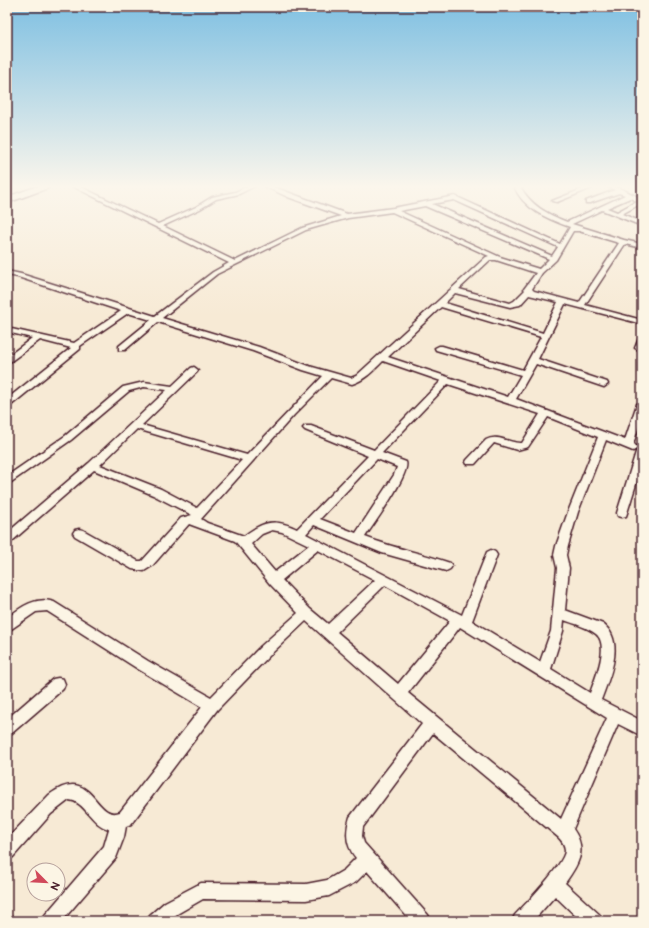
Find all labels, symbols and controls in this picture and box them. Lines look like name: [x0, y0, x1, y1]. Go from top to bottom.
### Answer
north arrow: [26, 862, 66, 902]
text: N: [47, 879, 62, 892]

